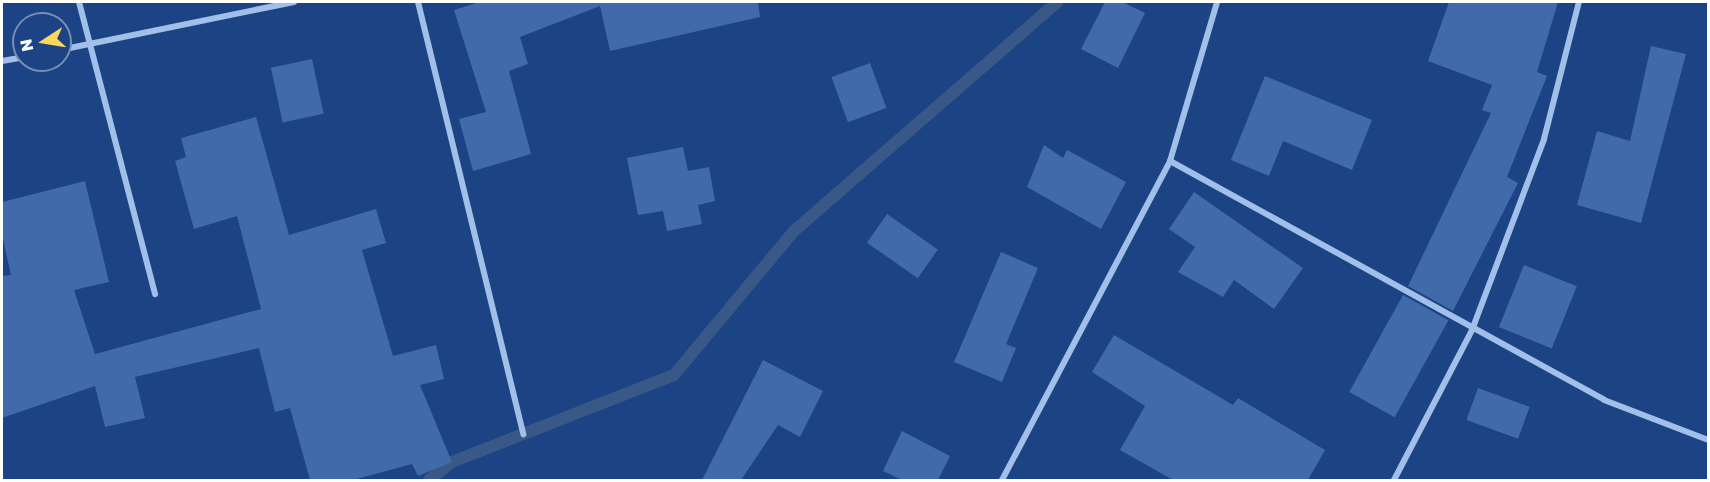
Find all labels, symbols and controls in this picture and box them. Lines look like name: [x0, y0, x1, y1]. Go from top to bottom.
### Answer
north arrow: [12, 12, 72, 72]
text: N: [15, 37, 37, 53]

